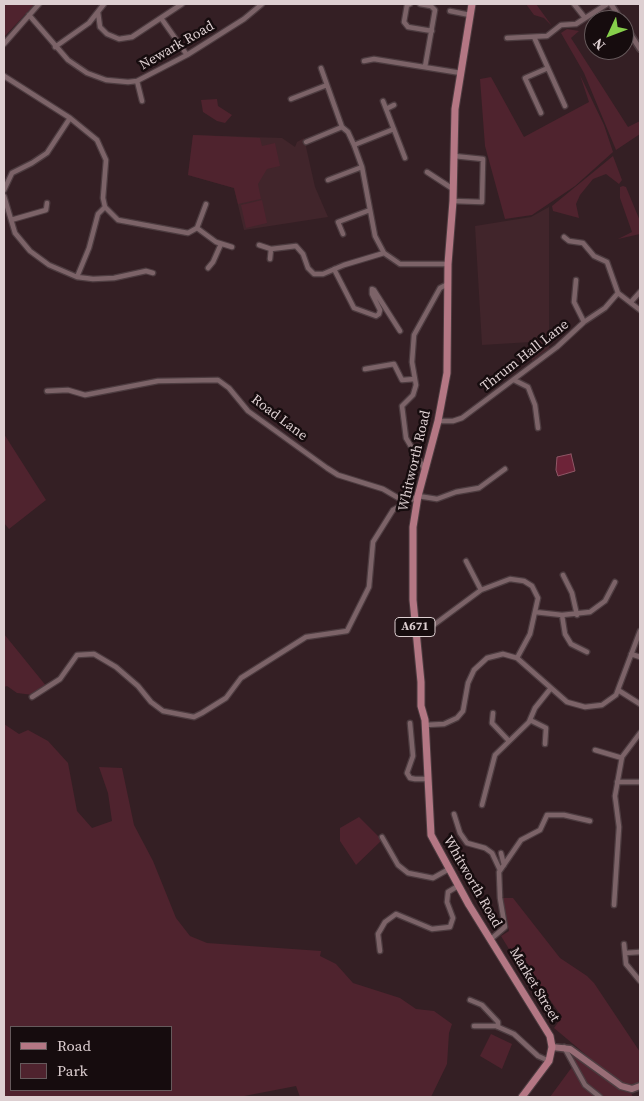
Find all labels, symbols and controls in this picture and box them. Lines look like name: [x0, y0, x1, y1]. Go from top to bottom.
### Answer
north arrow: [584, 10, 634, 60]
street label: Newark Road: [137, 18, 217, 74]
text: N: [588, 34, 610, 55]
street label: Thrum Hall Lane: [478, 316, 572, 396]
street label: Road Lane: [248, 391, 310, 445]
street label: Whitworth Road: [395, 409, 435, 513]
road number: A671: [395, 618, 435, 636]
street label: Whitworth Road: [439, 833, 505, 931]
street label: Market Street: [505, 945, 563, 1025]
legend: [10, 1026, 172, 1091]
text: Road: [57, 1035, 91, 1056]
text: Park: [57, 1060, 88, 1081]

